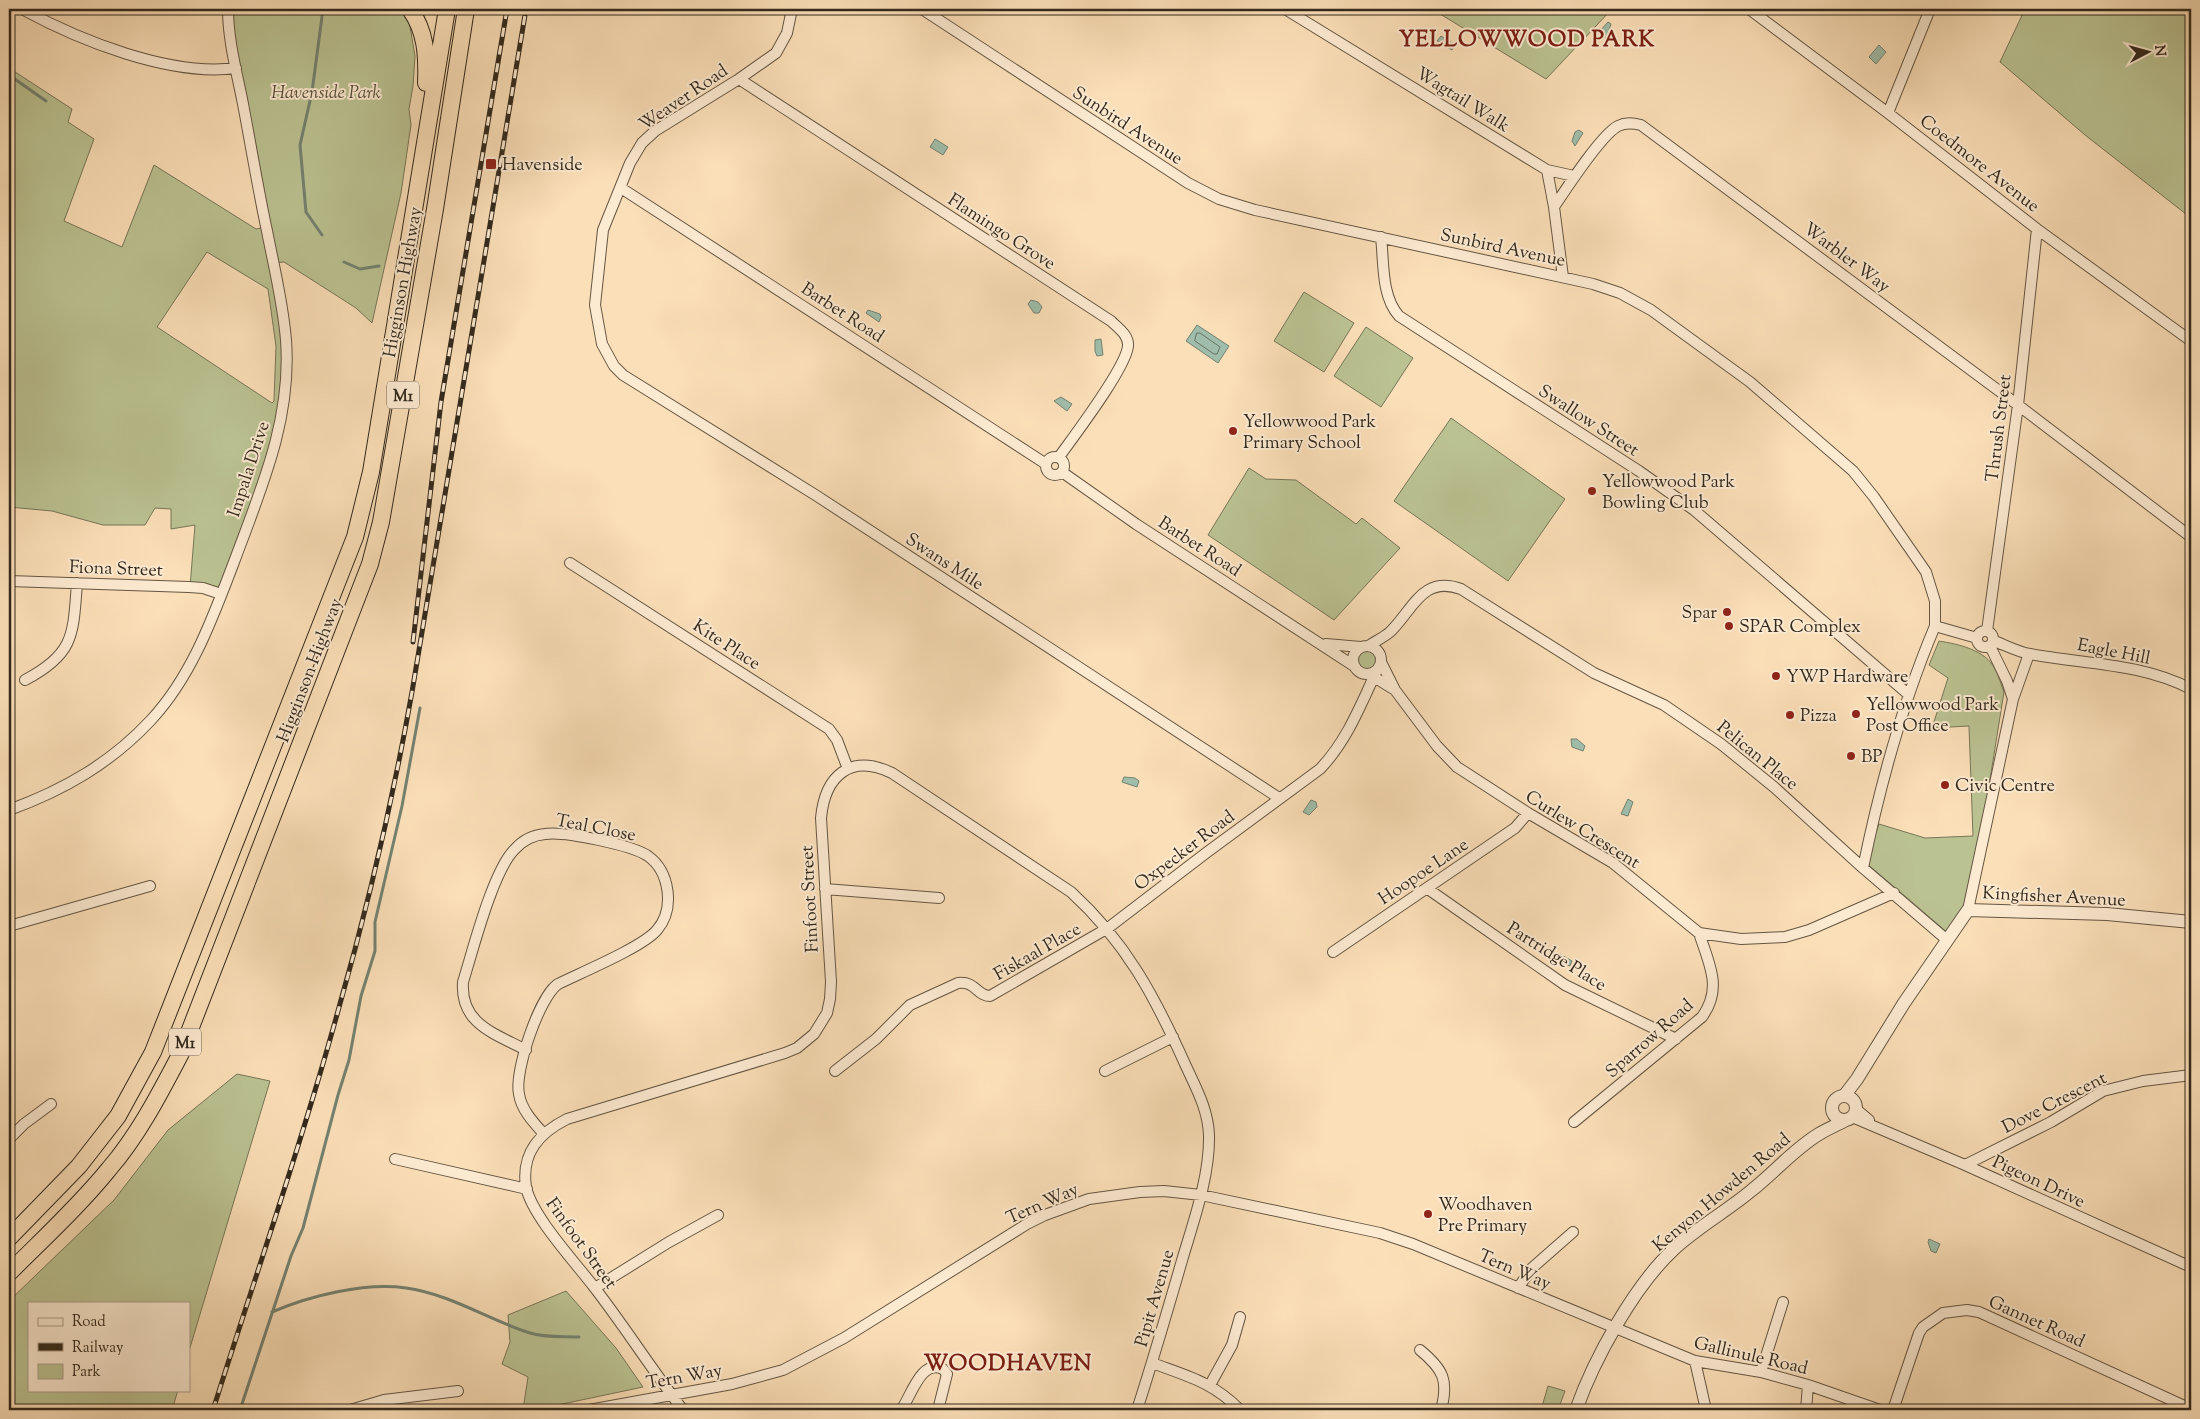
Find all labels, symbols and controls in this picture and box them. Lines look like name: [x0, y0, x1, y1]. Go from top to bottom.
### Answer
district label: YELLOWWOOD PARK: [1399, 25, 1655, 57]
north arrow: [2122, 28, 2172, 78]
text: N: [2148, 44, 2169, 57]
street label: Weaver Road: [634, 59, 734, 138]
street label: Wagtail Walk: [1410, 61, 1514, 140]
park label: Havenside Park: [271, 81, 381, 107]
street label: Sunbird Avenue: [1066, 81, 1187, 172]
street label: Coedmore Avenue: [1913, 109, 2044, 220]
place label: Havenside: [502, 153, 583, 179]
marker: Havenside: [484, 157, 498, 171]
street label: Flamingo Grove: [942, 188, 1060, 277]
street label: Higginson Highway: [378, 205, 430, 360]
street label: Warbler Way: [1797, 217, 1895, 300]
street label: Sunbird Avenue: [1438, 223, 1568, 275]
street label: Barbet Road: [795, 277, 889, 350]
street label: Thrush Street: [1980, 373, 2019, 483]
street label: Swallow Street: [1532, 379, 1643, 464]
road number: M1: [387, 382, 419, 408]
place label: Yellowwood Park Primary School: [1243, 410, 1376, 457]
street label: Impala Drive: [222, 418, 278, 521]
marker: Yellowwood Park Primary School: [1227, 425, 1239, 437]
place label: Yellowwood Park Bowling Club: [1602, 470, 1735, 517]
marker: Yellowwood Park Bowling Club: [1586, 485, 1598, 497]
street label: Barbet Road: [1152, 511, 1246, 584]
street label: Swans Mile: [900, 528, 988, 598]
street label: Fiona Street: [69, 555, 163, 585]
street label: Higginson Highway: [271, 595, 350, 747]
place label: Spar: [1681, 601, 1717, 627]
marker: Spar: [1721, 606, 1733, 618]
street label: Kite Place: [687, 614, 765, 677]
place label: SPAR Complex: [1739, 615, 1861, 641]
marker: SPAR Complex: [1723, 620, 1735, 632]
street label: Eagle Hill: [2075, 633, 2153, 673]
place label: YWP Hardware: [1786, 665, 1908, 691]
marker: YWP Hardware: [1770, 670, 1782, 682]
place label: Yellowwood Park Post Office: [1866, 693, 1999, 740]
place label: Pizza: [1800, 704, 1837, 730]
marker: Yellowwood Park Post Office: [1850, 708, 1862, 720]
marker: Pizza: [1784, 709, 1796, 721]
street label: Pelican Place: [1710, 715, 1803, 798]
place label: BP: [1861, 745, 1883, 771]
marker: BP: [1845, 750, 1857, 762]
place label: Civic Centre: [1955, 774, 2055, 800]
marker: Civic Centre: [1939, 779, 1951, 791]
street label: Curlew Crescent: [1519, 785, 1644, 876]
street label: Oxpecker Road: [1129, 805, 1241, 898]
street label: Teal Close: [553, 808, 638, 849]
street label: Hoopoe Lane: [1374, 833, 1474, 912]
street label: Finfoot Street: [795, 845, 827, 953]
street label: Kingfisher Avenue: [1981, 881, 2126, 915]
street label: Fiskaal Place: [990, 917, 1086, 988]
street label: Partridge Place: [1501, 917, 1611, 999]
street label: Sparrow Road: [1601, 994, 1700, 1085]
road number: M1: [169, 1028, 201, 1056]
street label: Dove Crescent: [1998, 1066, 2112, 1141]
street label: Kenyon Howden Road: [1647, 1128, 1797, 1259]
street label: Pigeon Drive: [1988, 1150, 2089, 1216]
street label: Tern Way: [1003, 1177, 1083, 1232]
street label: Finfoot Street: [538, 1193, 622, 1295]
place label: Woodhaven Pre Primary: [1438, 1193, 1533, 1240]
marker: Woodhaven Pre Primary: [1422, 1208, 1434, 1220]
street label: Tern Way: [1474, 1244, 1555, 1298]
street label: Pipit Avenue: [1130, 1247, 1182, 1350]
street label: Gannet Road: [1984, 1290, 2088, 1356]
legend: [28, 1302, 190, 1392]
text: Road: [72, 1312, 106, 1333]
street label: Gallinule Road: [1691, 1331, 1810, 1383]
text: Railway: [72, 1338, 124, 1359]
district label: WOODHAVEN: [924, 1349, 1092, 1381]
street label: Tern Way: [644, 1359, 724, 1397]
text: Park: [72, 1362, 101, 1383]

